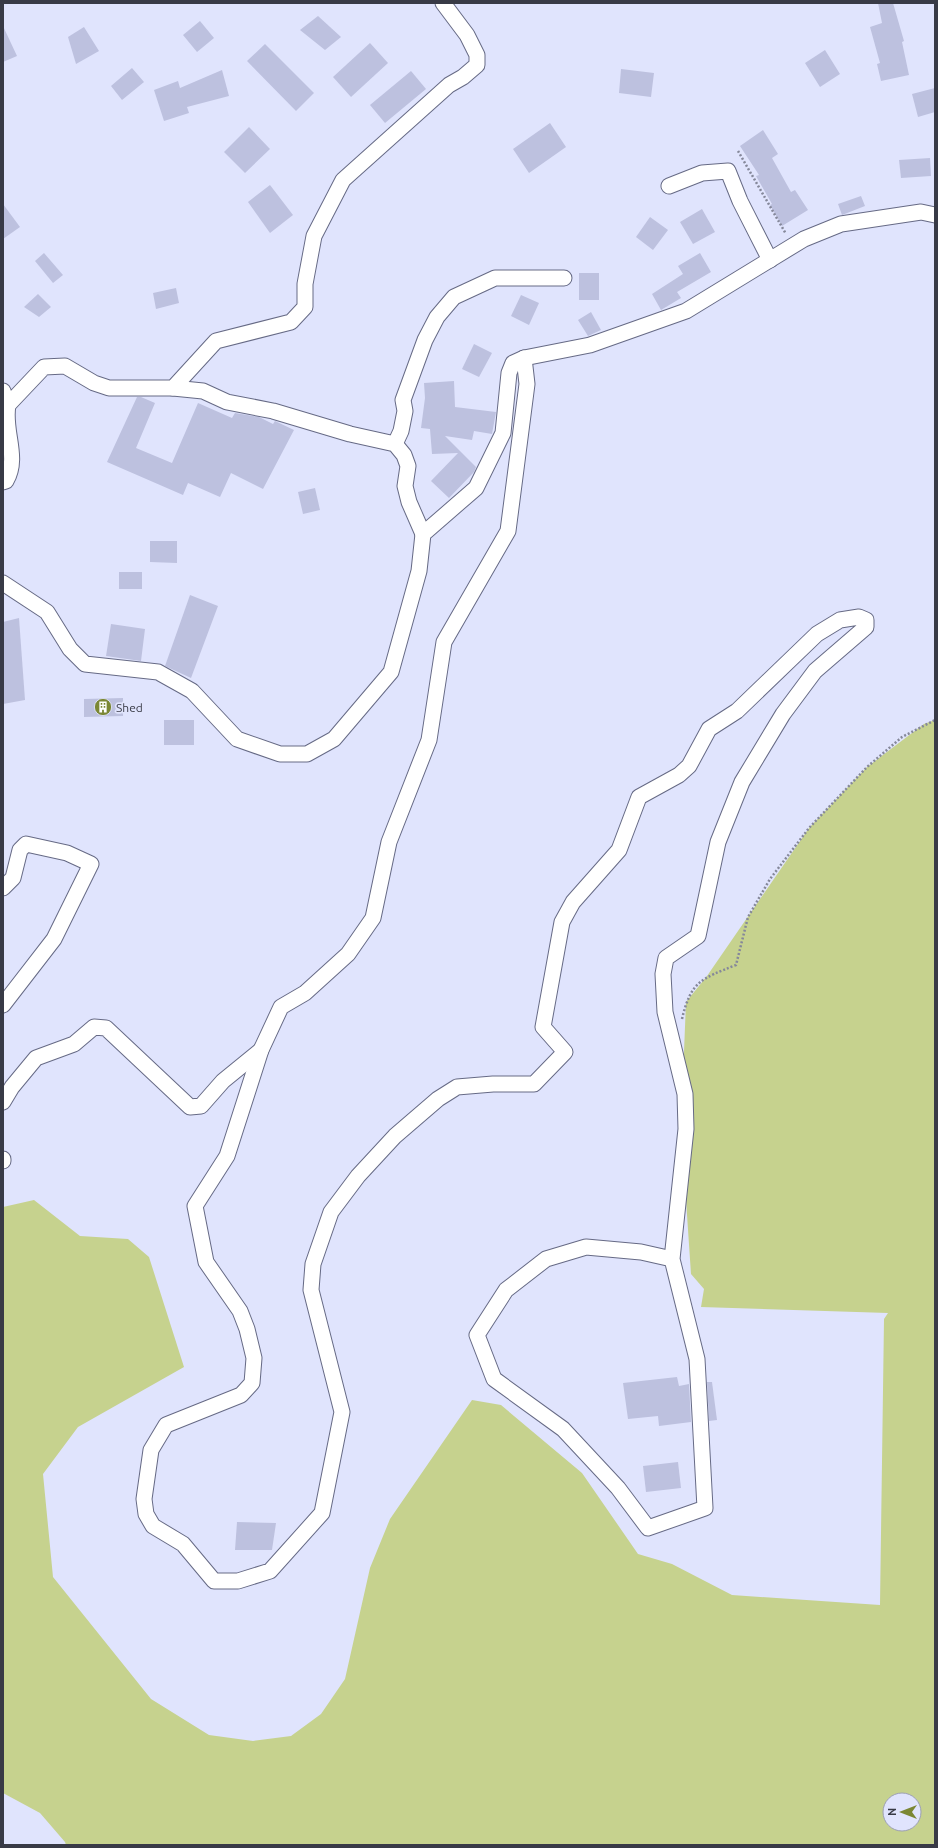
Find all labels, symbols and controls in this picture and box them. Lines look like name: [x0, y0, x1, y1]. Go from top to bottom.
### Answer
building icon: Shed: [93, 697, 113, 717]
place label: Shed: [116, 701, 143, 714]
north arrow: [882, 1792, 922, 1832]
text: N: [886, 1808, 898, 1816]

